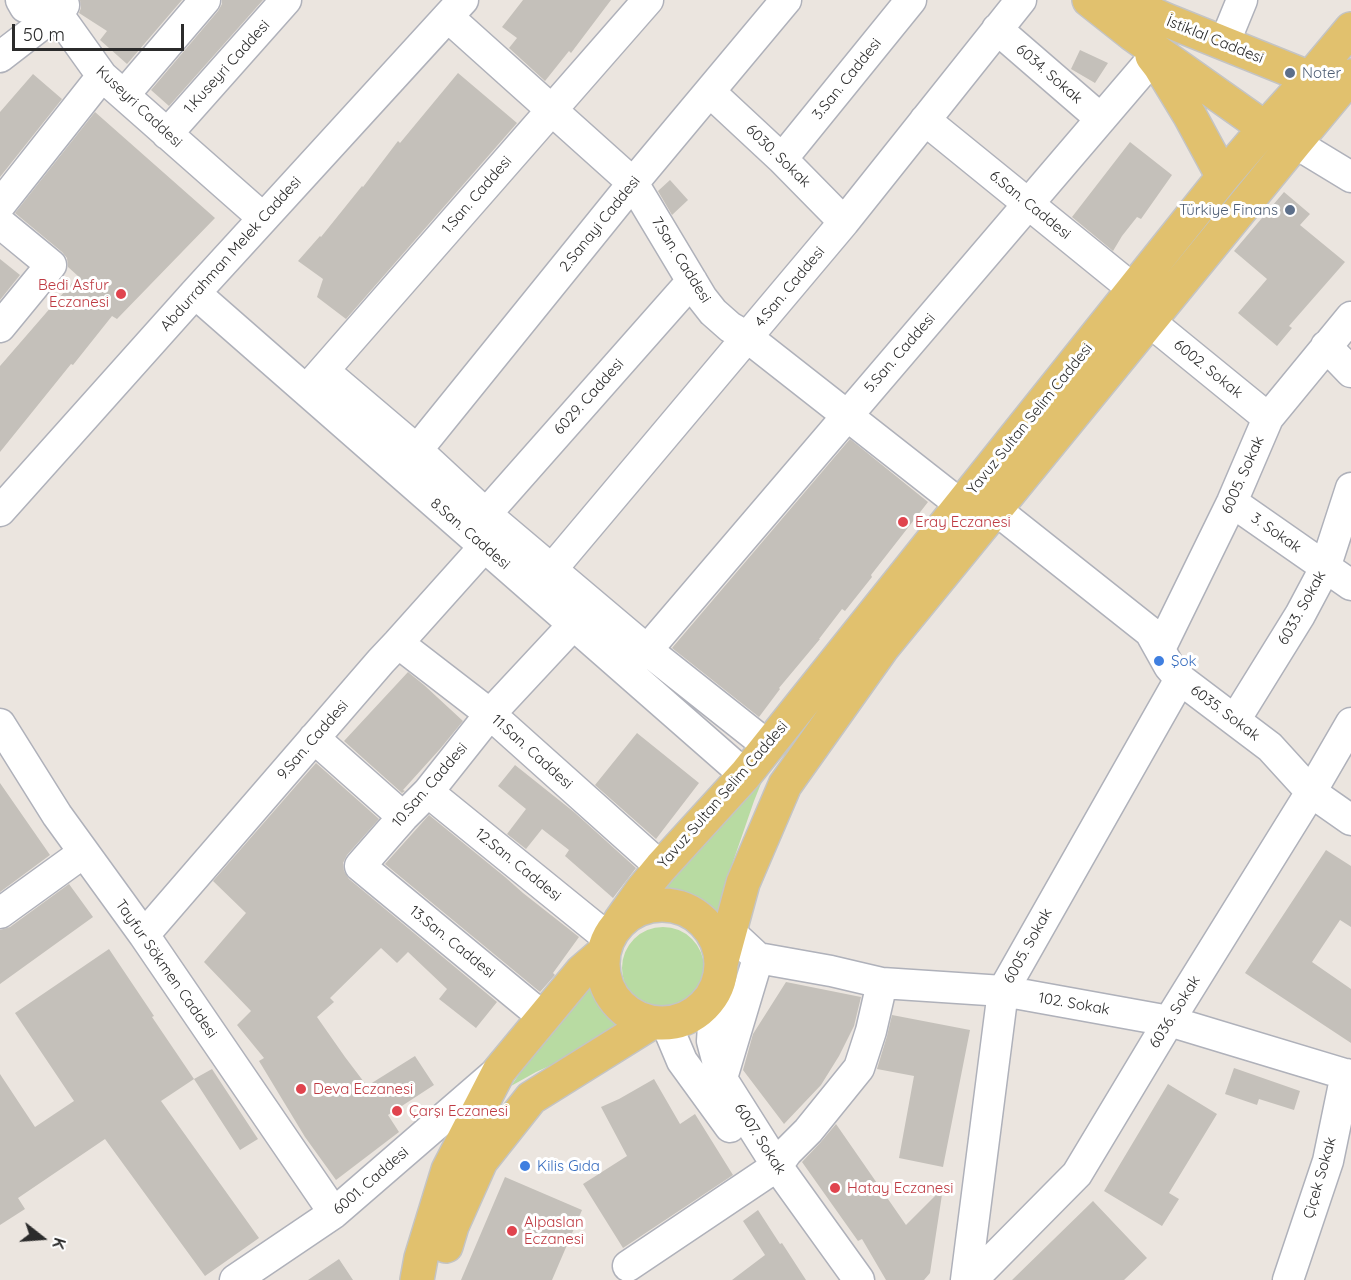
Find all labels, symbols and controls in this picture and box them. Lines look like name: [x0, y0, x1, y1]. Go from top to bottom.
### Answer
scale bar: [15, 12, 188, 50]
street label: İstiklal Caddesi: [1164, 12, 1266, 68]
street label: 1.Kuseyri Caddesi: [180, 17, 274, 117]
text: 50 m: [23, 23, 65, 46]
street label: 3.San. Caddesi: [809, 35, 885, 123]
street label: 6034. Sokak: [1012, 40, 1086, 108]
street label: Kuseyri Caddesi: [92, 62, 186, 152]
place label: Noter: [1302, 64, 1341, 82]
marker: Noter: [1283, 66, 1297, 80]
street label: 6030. Sokak: [742, 121, 814, 191]
street label: 1.San. Caddesi: [438, 152, 516, 238]
street label: 6.San. Caddesi: [986, 167, 1074, 243]
street label: Abdurrahman Melek Caddesi: [157, 173, 305, 335]
street label: 2.Sanayi Caddesi: [556, 173, 644, 275]
place label: Türkiye Finans: [1179, 201, 1278, 219]
marker: Türkiye Finans: [1283, 203, 1297, 217]
street label: 7.San. Caddesi: [647, 214, 715, 306]
street label: 4.San. Caddesi: [751, 243, 829, 331]
place label: Bedi Asfur Eczanesi: [38, 276, 109, 311]
marker: Bedi Asfur Eczanesi: [114, 287, 128, 301]
street label: 5.San. Caddesi: [861, 310, 939, 396]
street label: 6002. Sokak: [1170, 336, 1246, 402]
street label: Yavuz Sultan Selim Caddesi: [964, 340, 1096, 498]
street label: 6029. Caddesi: [550, 355, 628, 439]
street label: 6005. Sokak: [1218, 433, 1268, 517]
street label: 8.San. Caddesi: [427, 495, 513, 573]
street label: 3. Sokak: [1247, 509, 1305, 557]
place label: Eray Eczanesi: [915, 513, 1011, 531]
marker: Eray Eczanesi: [896, 515, 910, 529]
street label: 6033. Sokak: [1274, 568, 1330, 648]
place label: Şok: [1171, 652, 1197, 670]
marker: Şok: [1152, 654, 1166, 668]
street label: 6035. Sokak: [1187, 681, 1263, 745]
street label: 9.San. Caddesi: [274, 697, 352, 783]
street label: 11.San. Caddesi: [488, 711, 576, 793]
street label: Yavuz Sultan Selim Caddesi: [654, 718, 792, 872]
street label: 10.San. Caddesi: [388, 739, 472, 831]
street label: 12.San. Caddesi: [471, 825, 565, 905]
street label: Tayfur Sökmen Caddesi: [111, 896, 221, 1042]
street label: 13.San. Caddesi: [406, 902, 498, 982]
street label: 6005. Sokak: [1000, 905, 1056, 987]
street label: 6036. Sokak: [1146, 972, 1204, 1052]
street label: 102. Sokak: [1037, 989, 1111, 1019]
place label: Deva Eczanesi: [313, 1080, 413, 1098]
marker: Deva Eczanesi: [294, 1082, 308, 1096]
street label: 6007. Sokak: [730, 1100, 790, 1178]
place label: Çarşı Eczanesi: [409, 1102, 508, 1120]
marker: Çarşı Eczanesi: [390, 1104, 404, 1118]
street label: Çiçek Sokak: [1300, 1135, 1340, 1221]
street label: 6001. Caddesi: [330, 1143, 412, 1219]
place label: Kilis Gıda: [537, 1157, 600, 1175]
marker: Kilis Gıda: [518, 1159, 532, 1173]
place label: Hatay Eczanesi: [847, 1179, 954, 1197]
marker: Hatay Eczanesi: [828, 1181, 842, 1195]
north arrow: [12, 1208, 72, 1268]
place label: Alpaslan Eczanesi: [524, 1213, 584, 1248]
marker: Alpaslan Eczanesi: [505, 1224, 519, 1238]
text: K: [48, 1235, 70, 1251]

